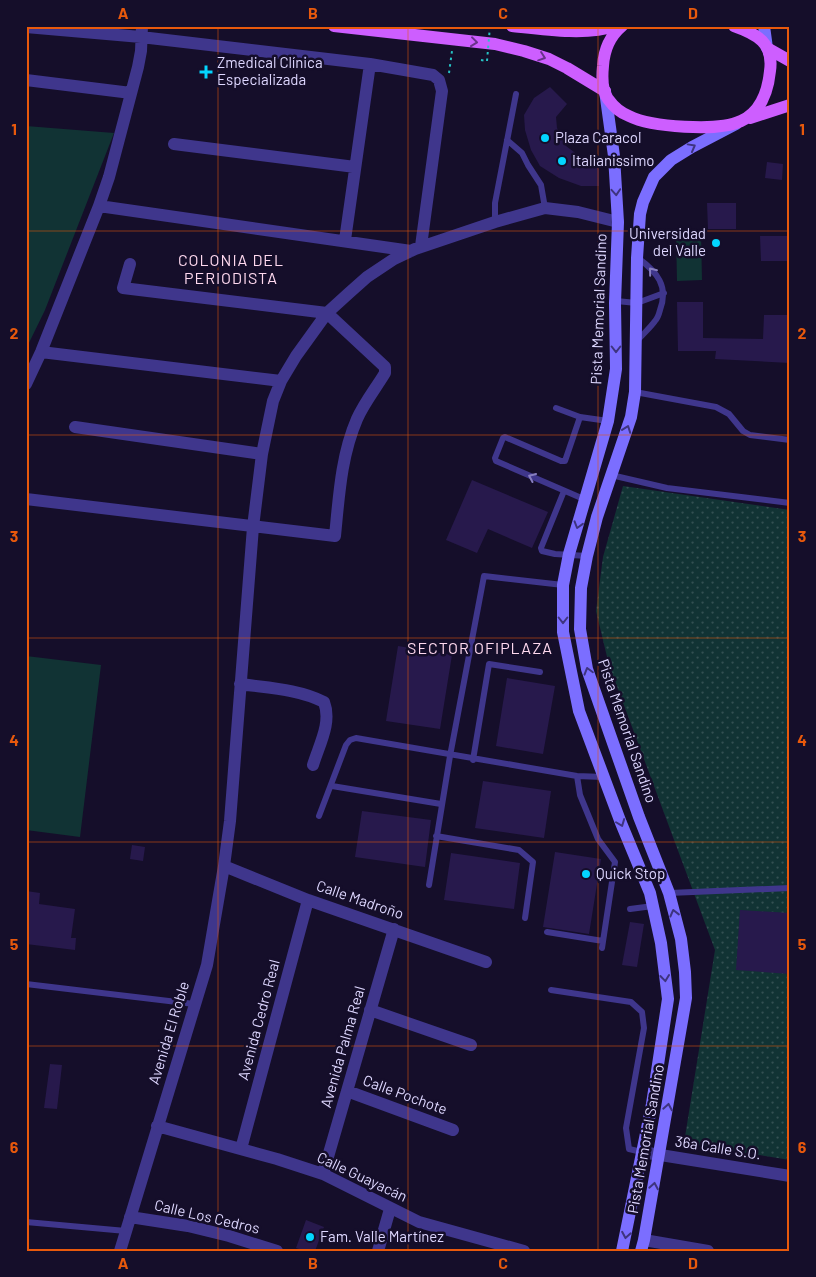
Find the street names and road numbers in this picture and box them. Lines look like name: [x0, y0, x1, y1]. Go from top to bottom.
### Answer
street label: Pista Memorial Sandino: [586, 233, 610, 385]
street label: Pista Memorial Sandino: [595, 656, 661, 805]
street label: Calle Madroño: [314, 876, 406, 922]
street label: Avenida Cedro Real: [233, 957, 283, 1082]
street label: Avenida El Roble: [144, 979, 192, 1086]
street label: Avenida Palma Real: [316, 984, 368, 1110]
street label: Pista Memorial Sandino: [623, 1063, 667, 1215]
street label: Calle Pochote: [361, 1070, 450, 1118]
street label: 36a Calle S.O.: [674, 1131, 762, 1163]
street label: Calle Guayacán: [315, 1147, 410, 1205]
street label: Calle Los Cedros: [153, 1195, 262, 1237]

